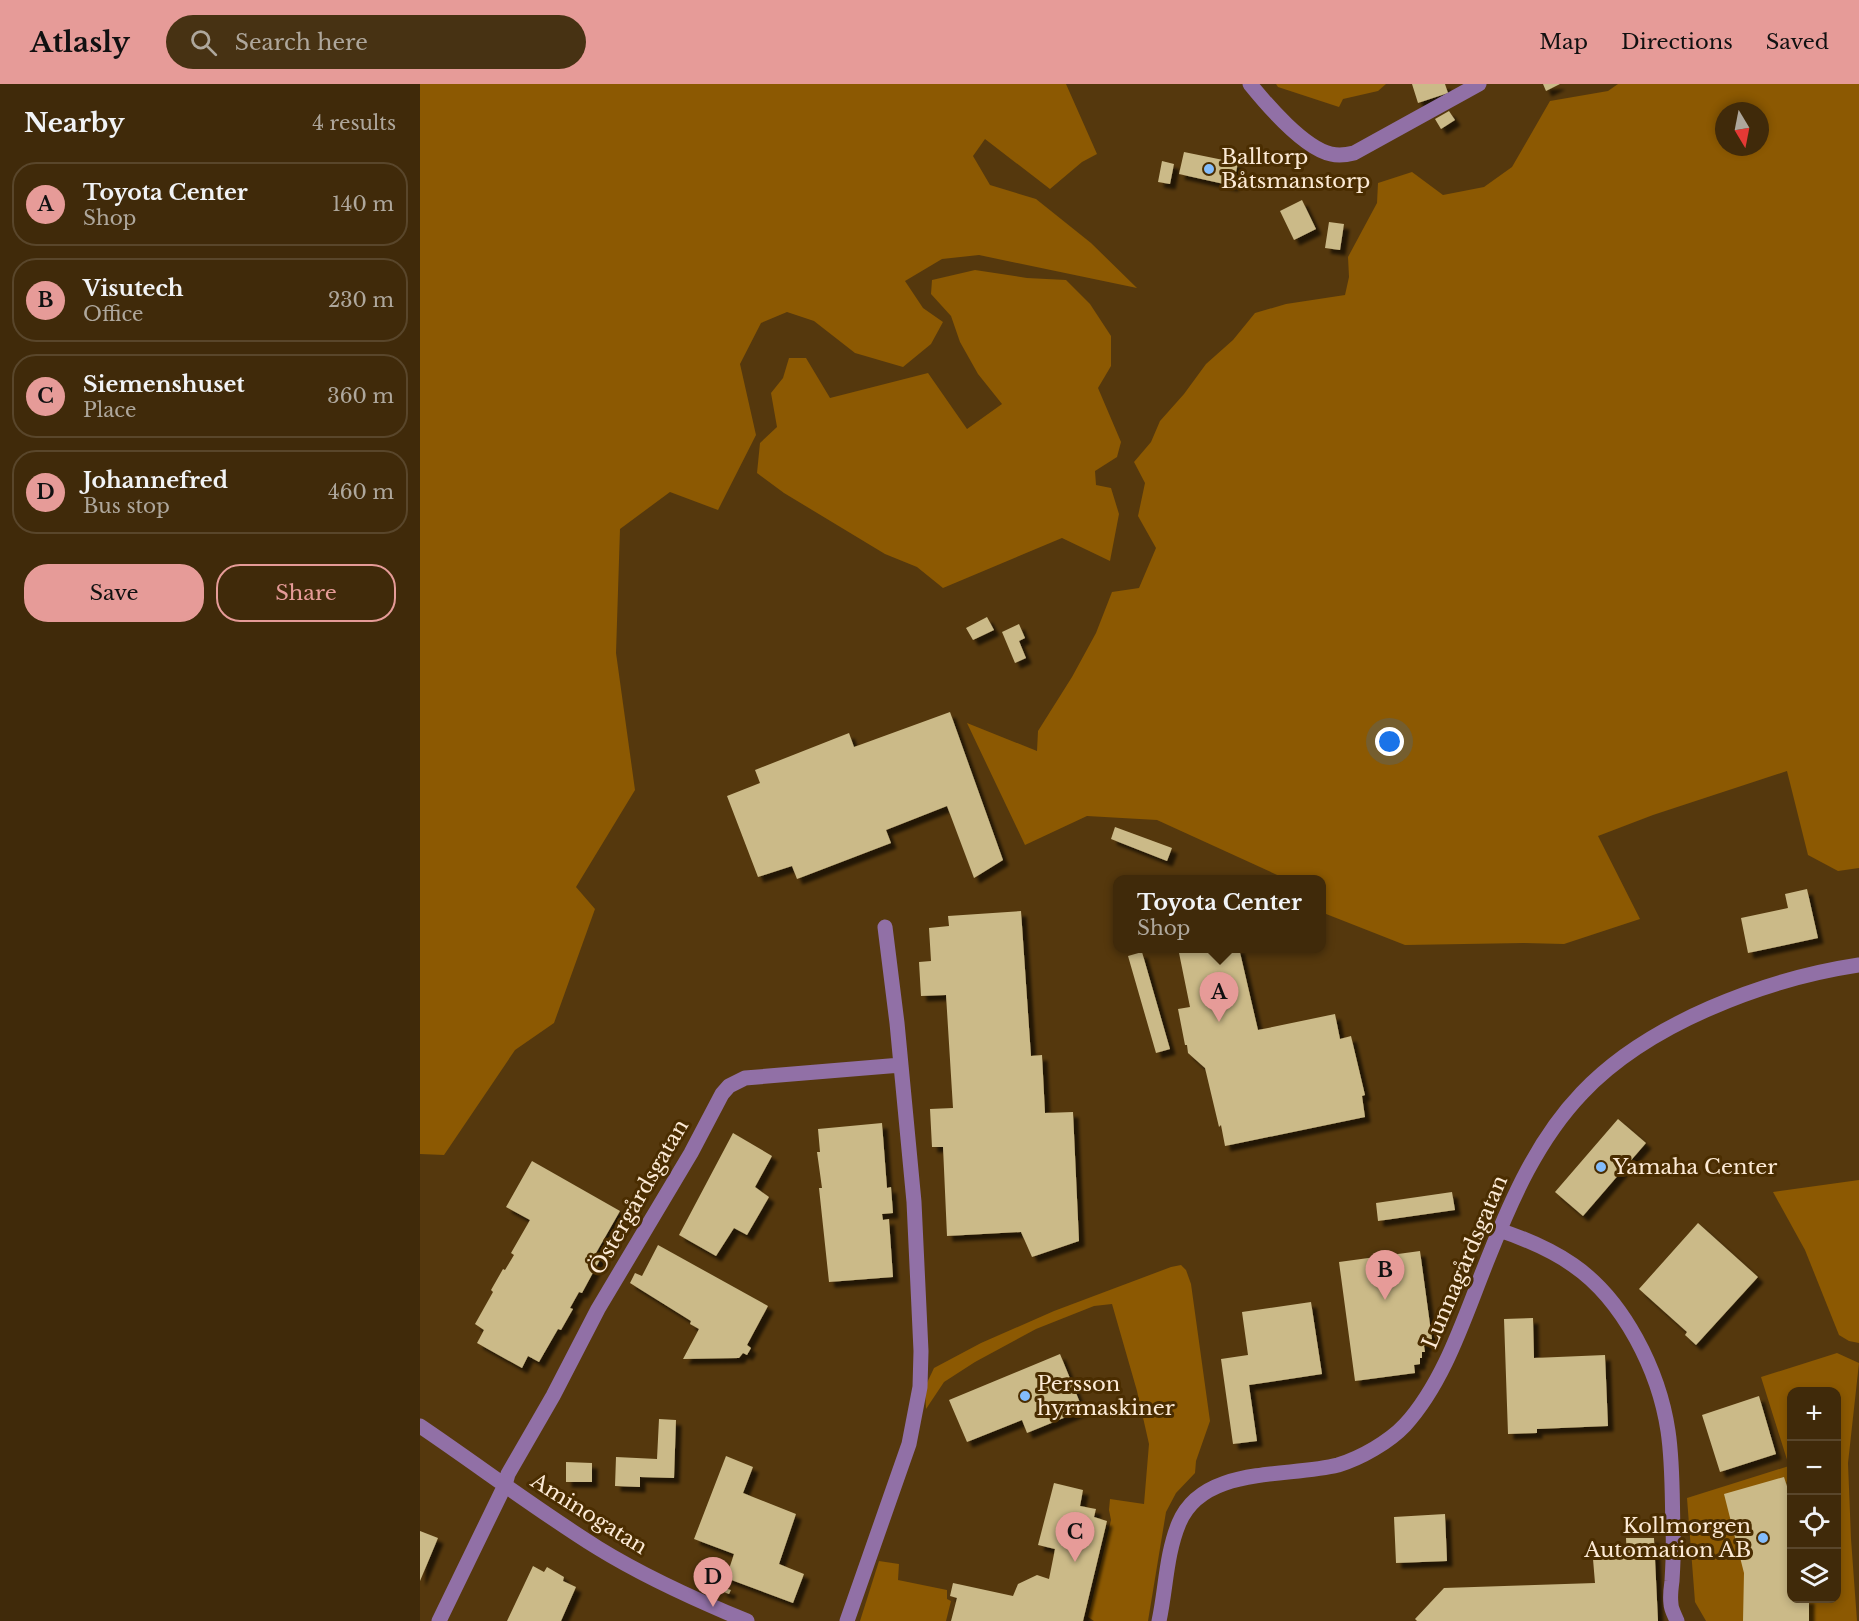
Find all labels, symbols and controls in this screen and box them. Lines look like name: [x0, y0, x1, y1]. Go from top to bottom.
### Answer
search box: [166, 15, 586, 69]
text: Atlasly: [30, 25, 130, 60]
icon: search: [187, 26, 220, 59]
text: Search here: [235, 29, 368, 56]
text: Map: [1539, 29, 1588, 55]
text: Directions: [1621, 29, 1733, 55]
text: Saved: [1766, 29, 1829, 55]
north arrow: [1715, 102, 1769, 156]
text: Nearby: [24, 107, 125, 139]
text: 4 results: [312, 111, 396, 135]
place label: Balltorp Båtsmanstorp: [1221, 144, 1370, 194]
marker: Balltorp Båtsmanstorp: [1202, 162, 1216, 176]
text: Toyota Center: [83, 179, 248, 206]
text: A: [37, 192, 54, 216]
text: 140 m: [332, 192, 394, 216]
text: Shop: [83, 206, 136, 230]
text: Visutech: [83, 275, 184, 302]
text: B: [38, 288, 53, 312]
text: 230 m: [328, 288, 394, 312]
text: Office: [83, 302, 144, 326]
text: Siemenshuset: [83, 371, 245, 398]
text: C: [37, 384, 54, 408]
text: 360 m: [327, 384, 394, 408]
text: Place: [83, 398, 137, 422]
text: Johannefred: [83, 467, 228, 494]
text: D: [36, 480, 55, 504]
text: 460 m: [328, 480, 394, 504]
text: Bus stop: [83, 494, 170, 518]
button: Save: [24, 564, 204, 622]
button: Share: [216, 564, 396, 622]
your location: [1375, 727, 1404, 756]
popup: [1113, 875, 1326, 953]
text: Toyota Center: [1137, 889, 1302, 916]
text: Shop: [1137, 916, 1190, 940]
pin: A: [1200, 972, 1238, 1022]
street label: Östergårdsgatan: [584, 1115, 694, 1279]
place label: Yamaha Center: [1612, 1154, 1777, 1180]
marker: Yamaha Center: [1594, 1160, 1608, 1174]
street label: Lunnagårdsgatan: [1417, 1171, 1513, 1353]
pin: B: [1366, 1250, 1404, 1300]
place label: Persson hyrmaskiner: [1037, 1371, 1175, 1421]
map controls: [1787, 1387, 1841, 1603]
button: +: [1787, 1387, 1841, 1441]
marker: Persson hyrmaskiner: [1018, 1389, 1032, 1403]
button: −: [1787, 1441, 1841, 1495]
street label: Aminogatan: [525, 1467, 652, 1560]
button: locate: [1787, 1495, 1841, 1549]
pin: C: [1056, 1512, 1094, 1562]
place label: Kollmorgen Automation AB: [1583, 1513, 1751, 1563]
marker: Kollmorgen Automation AB: [1756, 1531, 1770, 1545]
button: layers: [1787, 1549, 1841, 1603]
pin: D: [694, 1558, 732, 1607]

